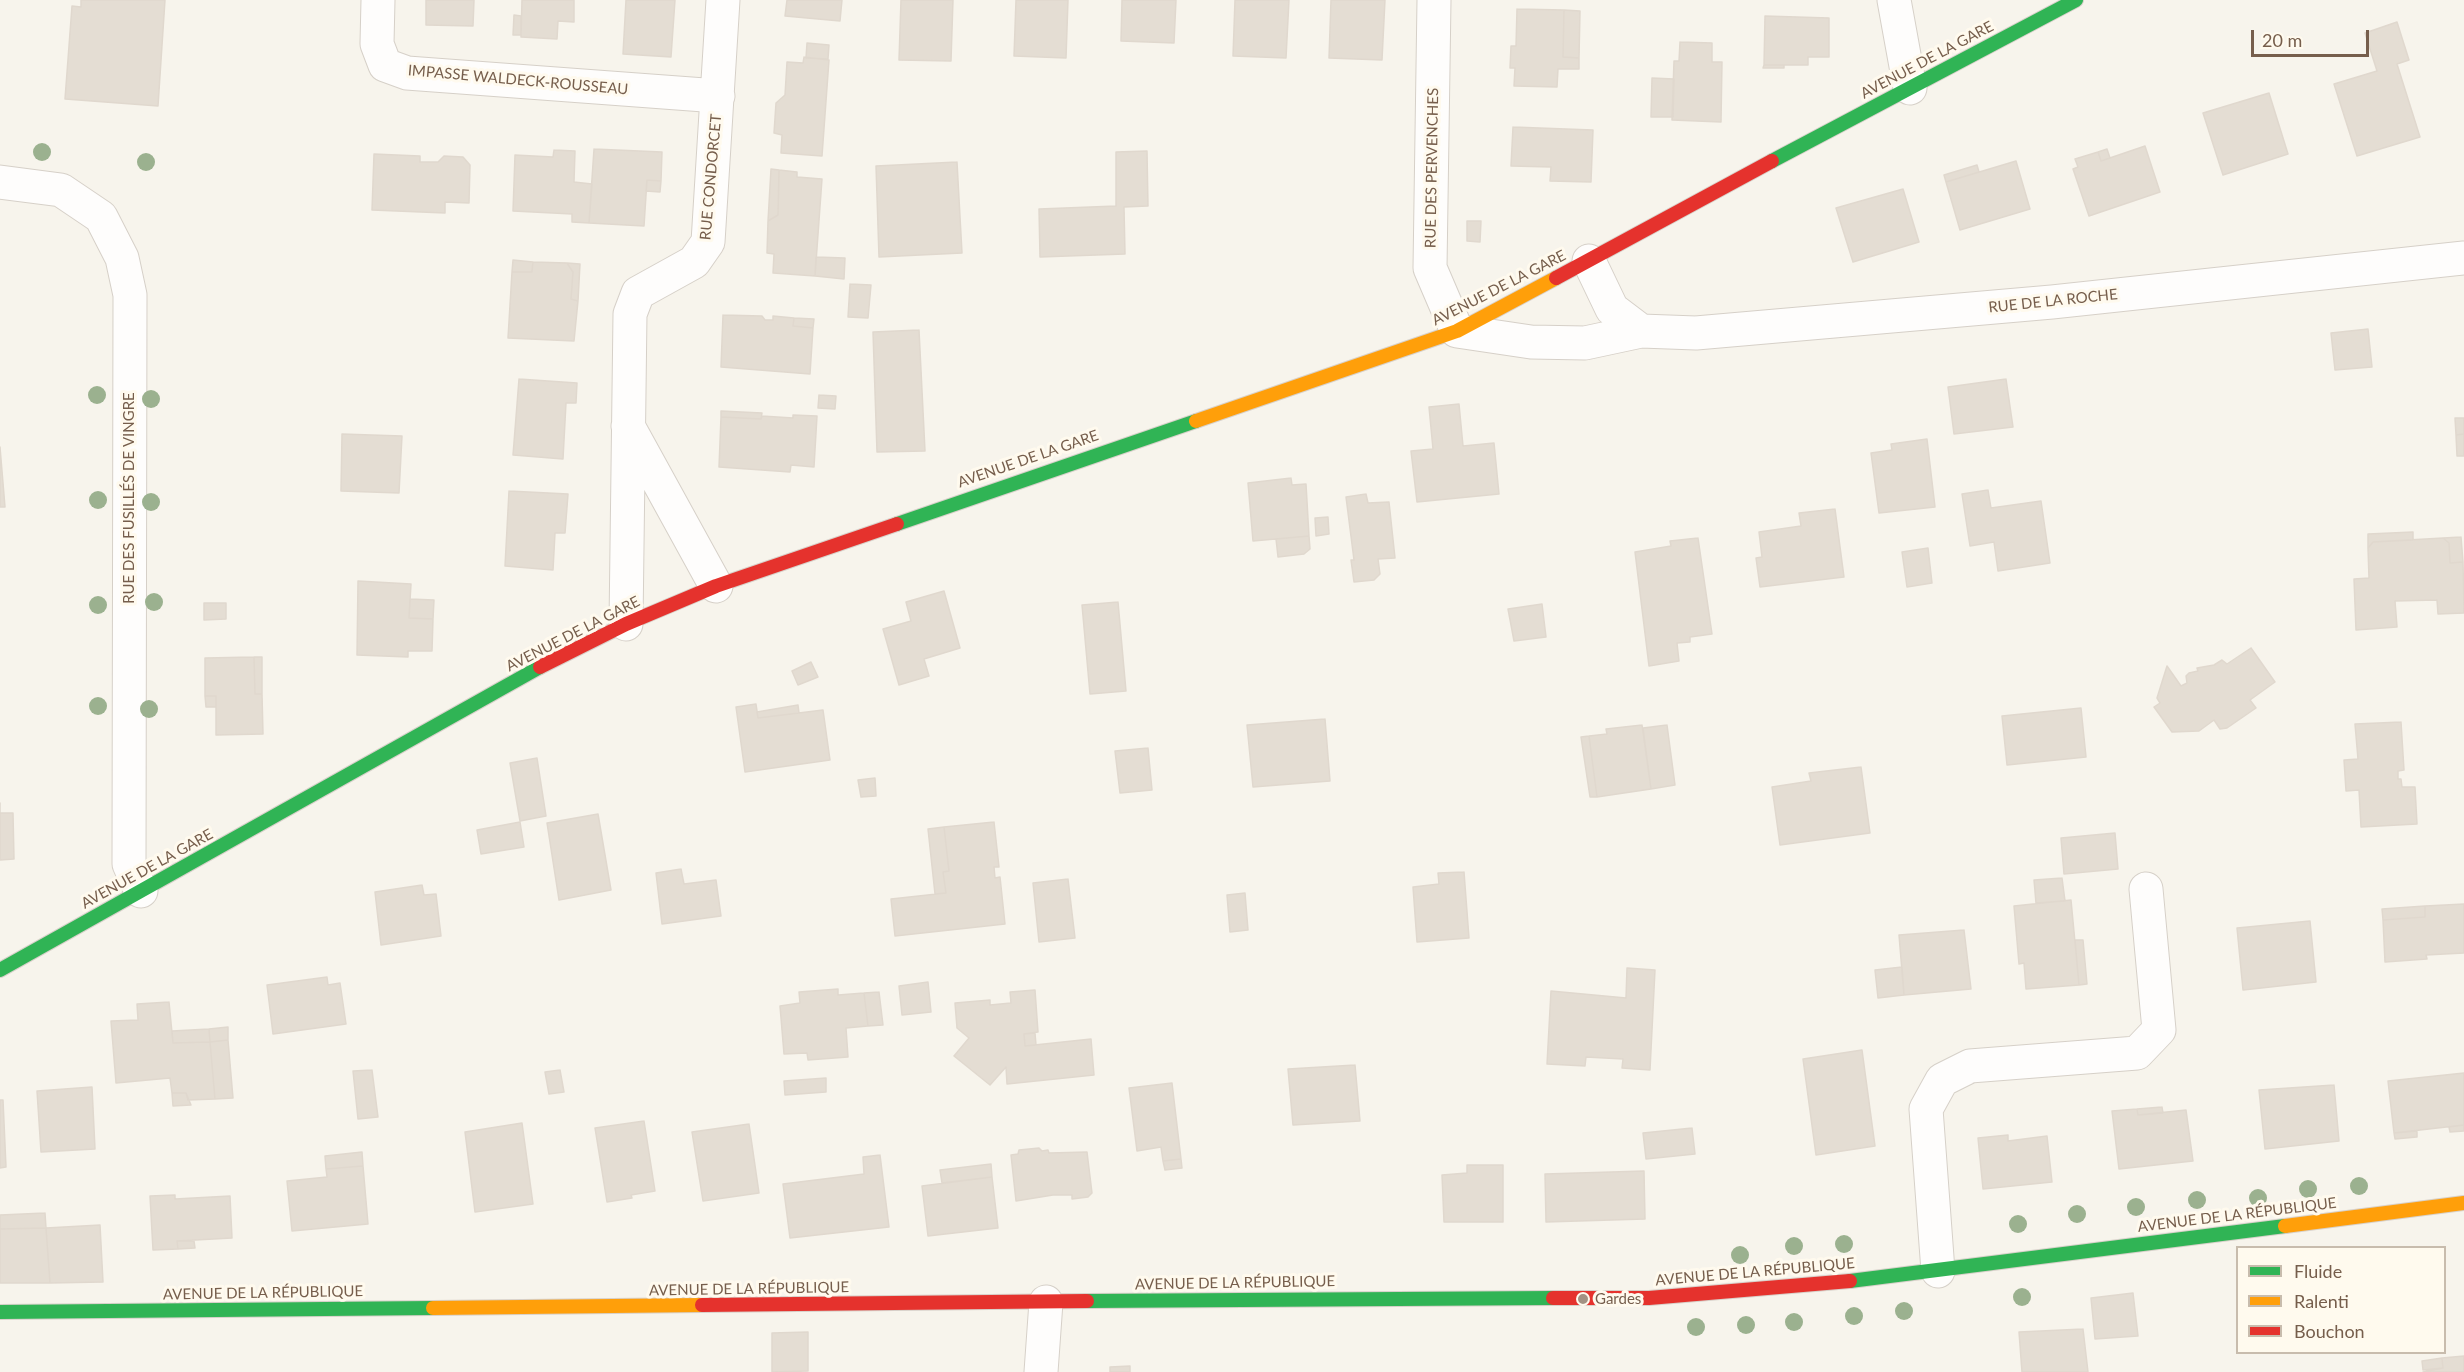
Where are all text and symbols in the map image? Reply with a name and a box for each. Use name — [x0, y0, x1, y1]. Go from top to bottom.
street label: AVENUE DE LA GARE — [1858, 17, 1996, 103]
scale bar — [2254, 18, 2372, 56]
text: 20 m — [2262, 29, 2302, 51]
street label: IMPASSE WALDECK-ROUSSEAU — [407, 61, 629, 99]
street label: RUE DES PERVENCHES — [1422, 88, 1442, 248]
street label: RUE CONDORCET — [697, 113, 725, 241]
street label: AVENUE DE LA GARE — [1429, 246, 1569, 330]
street label: RUE DE LA ROCHE — [1987, 285, 2119, 317]
street label: RUE DES FUSILLÉS DE VINGRE — [120, 392, 138, 604]
street label: AVENUE DE LA GARE — [955, 426, 1101, 492]
street label: AVENUE DE LA GARE — [503, 592, 643, 676]
street label: AVENUE DE LA GARE — [78, 825, 216, 913]
street label: AVENUE DE LA RÉPUBLIQUE — [2137, 1194, 2337, 1236]
legend — [2236, 1246, 2446, 1354]
street label: AVENUE DE LA RÉPUBLIQUE — [1655, 1254, 1855, 1290]
text: Fluide — [2294, 1260, 2342, 1282]
street label: AVENUE DE LA RÉPUBLIQUE — [1135, 1272, 1335, 1294]
street label: AVENUE DE LA RÉPUBLIQUE — [649, 1278, 849, 1300]
street label: AVENUE DE LA RÉPUBLIQUE — [163, 1282, 363, 1304]
place label: Gardes — [1595, 1290, 1641, 1308]
text: Ralenti — [2294, 1290, 2349, 1312]
marker: Gardes — [1576, 1292, 1590, 1306]
text: Bouchon — [2294, 1320, 2365, 1342]

